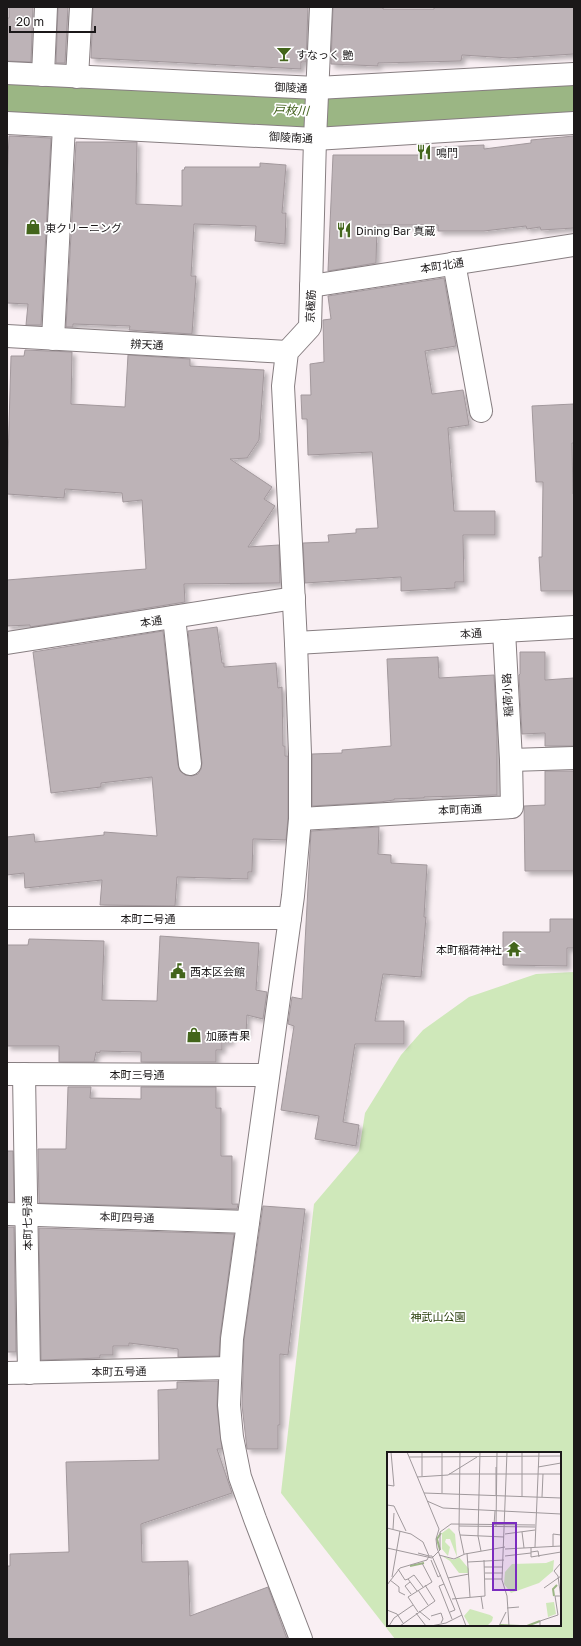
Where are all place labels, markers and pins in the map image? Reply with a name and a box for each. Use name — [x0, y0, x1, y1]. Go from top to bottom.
bar icon: すなっく 艶 — [275, 45, 293, 63]
place label: すなっく 艶 — [296, 48, 354, 61]
restaurant icon: 鳴門 — [415, 143, 433, 161]
place label: 鳴門 — [436, 146, 458, 159]
shop icon: 東クリーニング — [24, 218, 42, 236]
place label: 東クリーニング — [45, 221, 122, 234]
restaurant icon: Dining Bar 真蔵 — [335, 221, 353, 239]
place label: Dining Bar 真蔵 — [356, 224, 435, 237]
temple icon: 本町稲荷神社 — [505, 940, 523, 958]
place label: 本町稲荷神社 — [436, 943, 502, 956]
public building icon: 西本区会館 — [169, 962, 187, 980]
place label: 西本区会館 — [190, 965, 245, 978]
shop icon: 加藤青果 — [185, 1026, 203, 1044]
place label: 加藤青果 — [206, 1029, 250, 1042]

